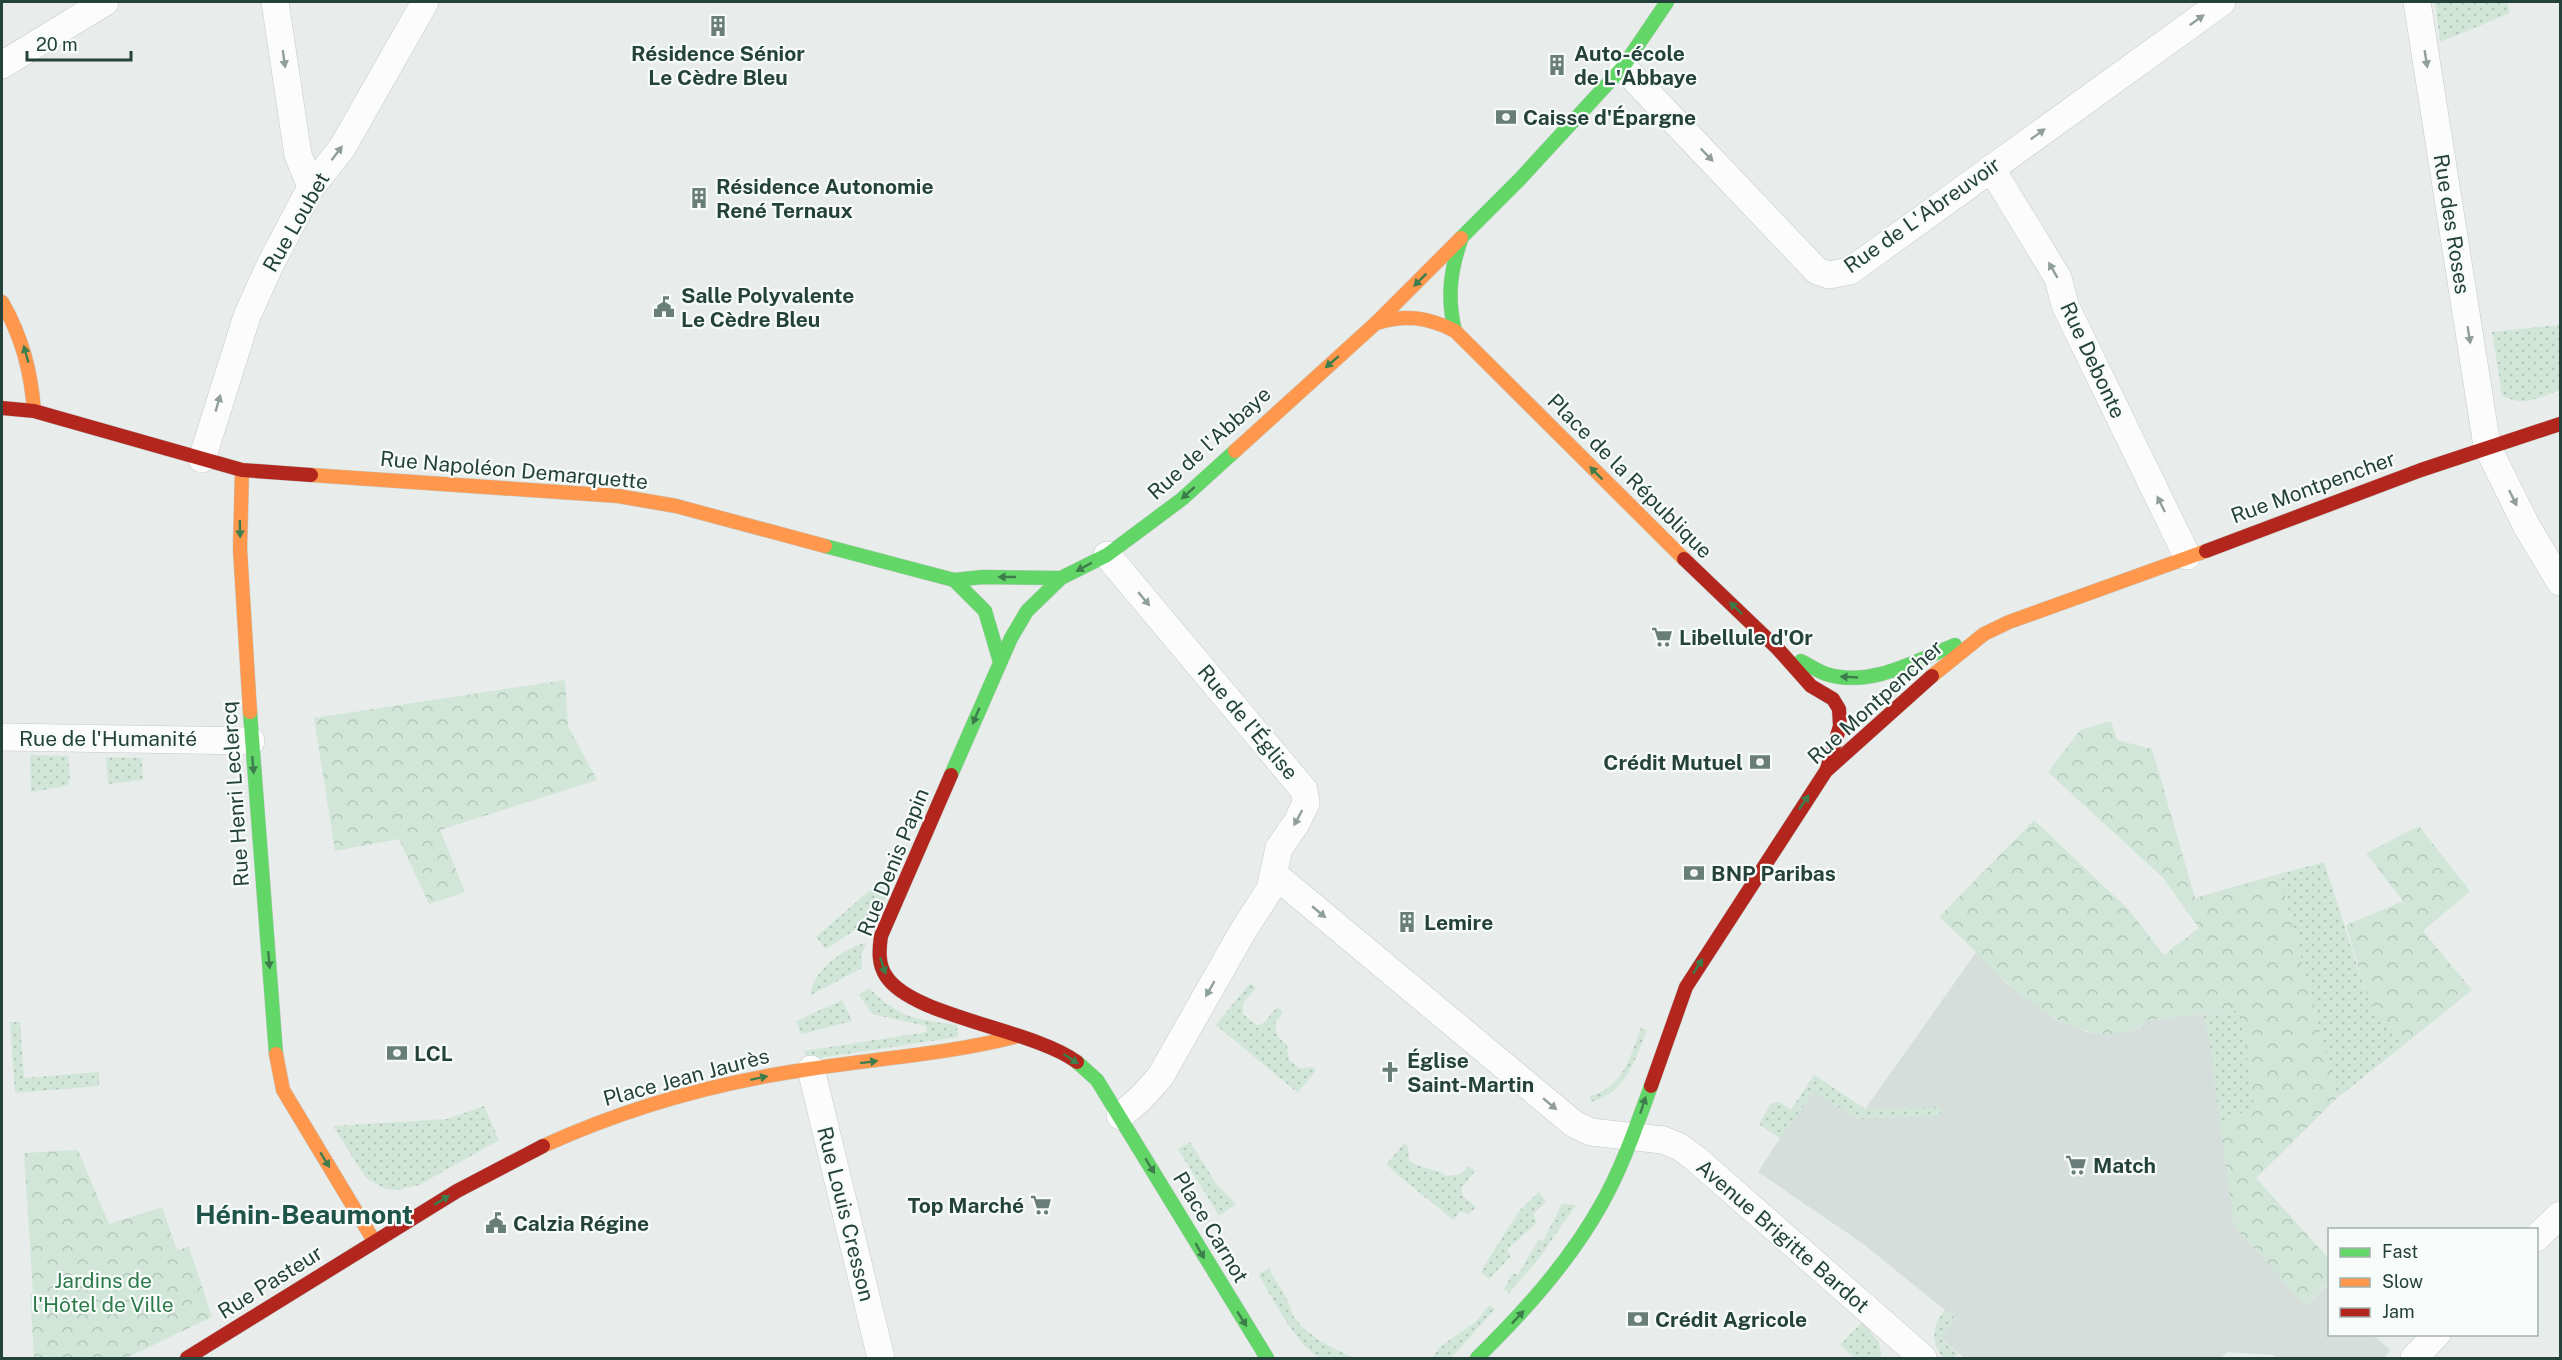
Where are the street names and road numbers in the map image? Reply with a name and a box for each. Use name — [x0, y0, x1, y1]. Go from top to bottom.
street label: Rue de L'Abreuvoir — [1839, 152, 2005, 278]
street label: Rue des Roses — [2429, 152, 2475, 296]
street label: Rue Loubet — [257, 168, 335, 276]
street label: Rue Debonte — [2055, 298, 2131, 422]
street label: Rue de l'Abbaye — [1142, 381, 1276, 505]
street label: Place de la République — [1542, 388, 1718, 564]
street label: Rue Napoléon Demarquette — [379, 446, 649, 494]
street label: Rue Montpencher — [2227, 446, 2399, 528]
street label: Rue Montpencher — [1802, 635, 1948, 769]
street label: Rue de l'Église — [1193, 659, 1303, 785]
street label: Rue Henri Leclercq — [216, 700, 254, 888]
street label: Rue de l'Humanité — [19, 726, 197, 751]
street label: Rue Denis Papin — [852, 784, 934, 940]
street label: Place Jean Jaurès — [600, 1043, 772, 1111]
street label: Rue Louis Cresson — [812, 1124, 880, 1304]
street label: Avenue Brigitte Bardot — [1692, 1154, 1874, 1318]
street label: Place Carnot — [1168, 1167, 1254, 1287]
street label: Rue Pasteur — [213, 1240, 327, 1324]

